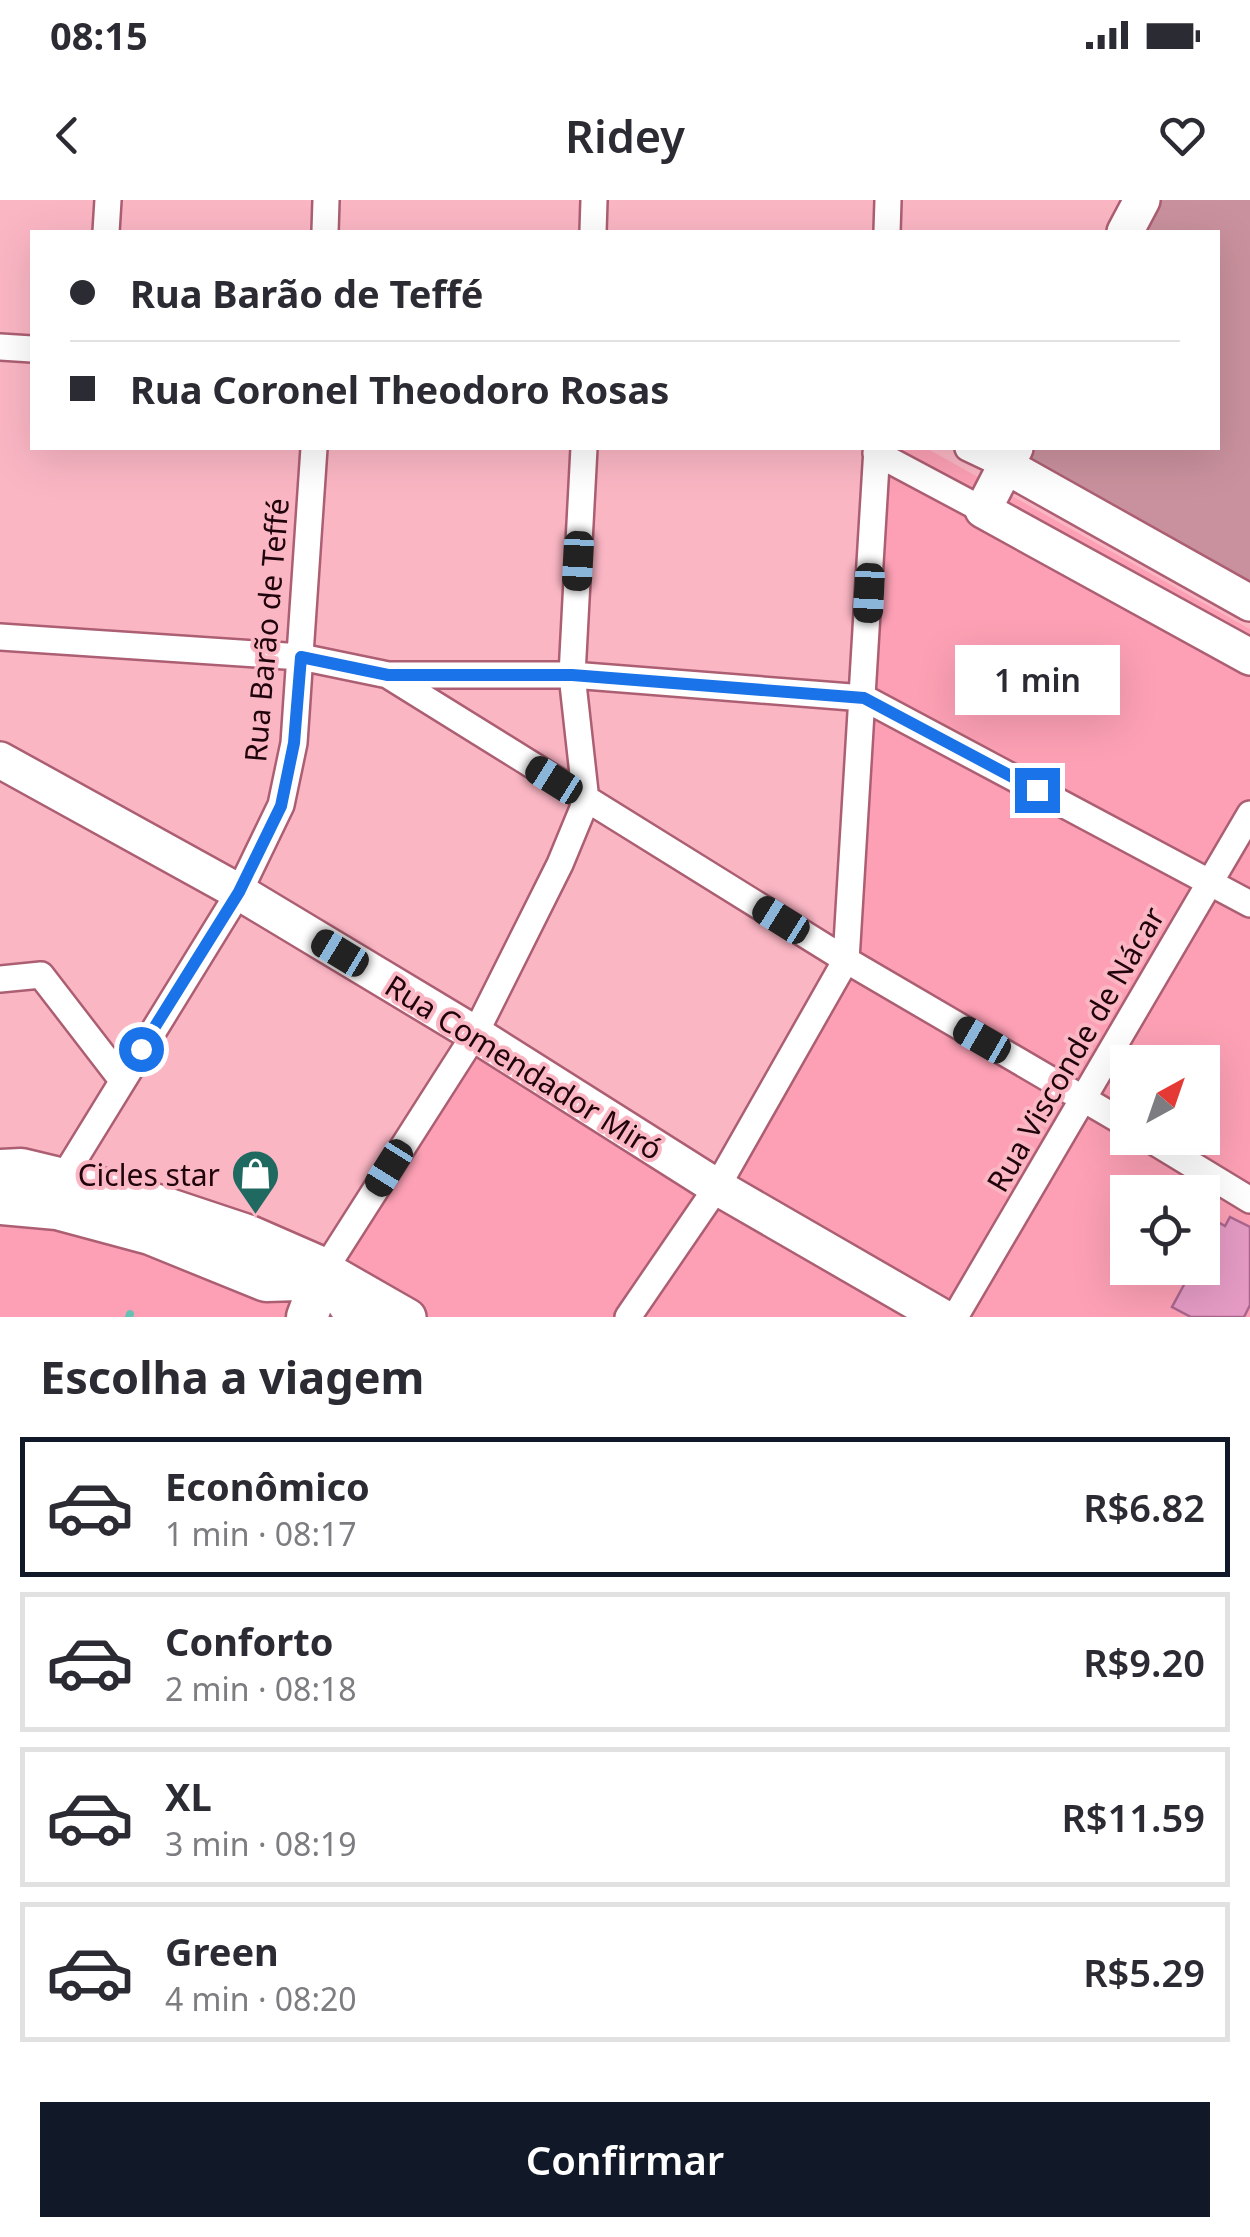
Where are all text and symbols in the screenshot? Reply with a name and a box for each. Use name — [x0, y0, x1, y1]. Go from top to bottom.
text: 08:15 — [50, 9, 148, 61]
text: Ridey — [565, 105, 685, 166]
icon: back — [40, 108, 95, 163]
icon: heart — [1155, 108, 1210, 163]
text: Rua Barão de Teffé — [130, 267, 483, 319]
text: Rua Coronel Theodoro Rosas — [130, 363, 669, 415]
street label: Rua Barão de Teffé — [234, 496, 298, 764]
car — [561, 530, 595, 592]
car — [852, 562, 886, 624]
callout: 1 min — [954, 645, 1120, 715]
text: 1 min — [994, 658, 1081, 701]
car — [521, 751, 587, 809]
route end — [1015, 768, 1060, 813]
car — [748, 891, 814, 949]
street label: Rua Visconde de Nácar — [977, 899, 1173, 1199]
car — [307, 925, 373, 981]
street label: Rua Comendador Miró — [378, 965, 670, 1169]
car — [949, 1012, 1015, 1068]
route start — [119, 1027, 164, 1072]
north arrow — [1110, 1045, 1220, 1155]
map controls — [1110, 1045, 1220, 1285]
car — [360, 1135, 418, 1201]
shop icon: Cicles star — [229, 1148, 281, 1216]
place label: Cicles star — [78, 1154, 220, 1195]
button: locate — [1110, 1175, 1220, 1285]
text: Escolha a viagem — [40, 1346, 424, 1407]
text: Econômico — [165, 1460, 370, 1512]
icon: car — [45, 1462, 135, 1552]
text: R$6.82 — [1083, 1481, 1205, 1533]
text: 1 min · 08:17 — [165, 1512, 357, 1555]
text: Conforto — [165, 1615, 334, 1667]
icon: car — [45, 1617, 135, 1707]
text: R$9.20 — [1083, 1636, 1205, 1688]
text: 2 min · 08:18 — [165, 1667, 357, 1710]
text: XL — [165, 1770, 212, 1822]
icon: car — [45, 1772, 135, 1862]
text: R$11.59 — [1061, 1791, 1205, 1843]
text: 3 min · 08:19 — [165, 1822, 357, 1865]
text: Green — [165, 1925, 279, 1977]
icon: car — [45, 1927, 135, 2017]
text: R$5.29 — [1083, 1946, 1205, 1998]
text: 4 min · 08:20 — [165, 1977, 357, 2020]
button: Confirmar — [40, 2102, 1210, 2217]

